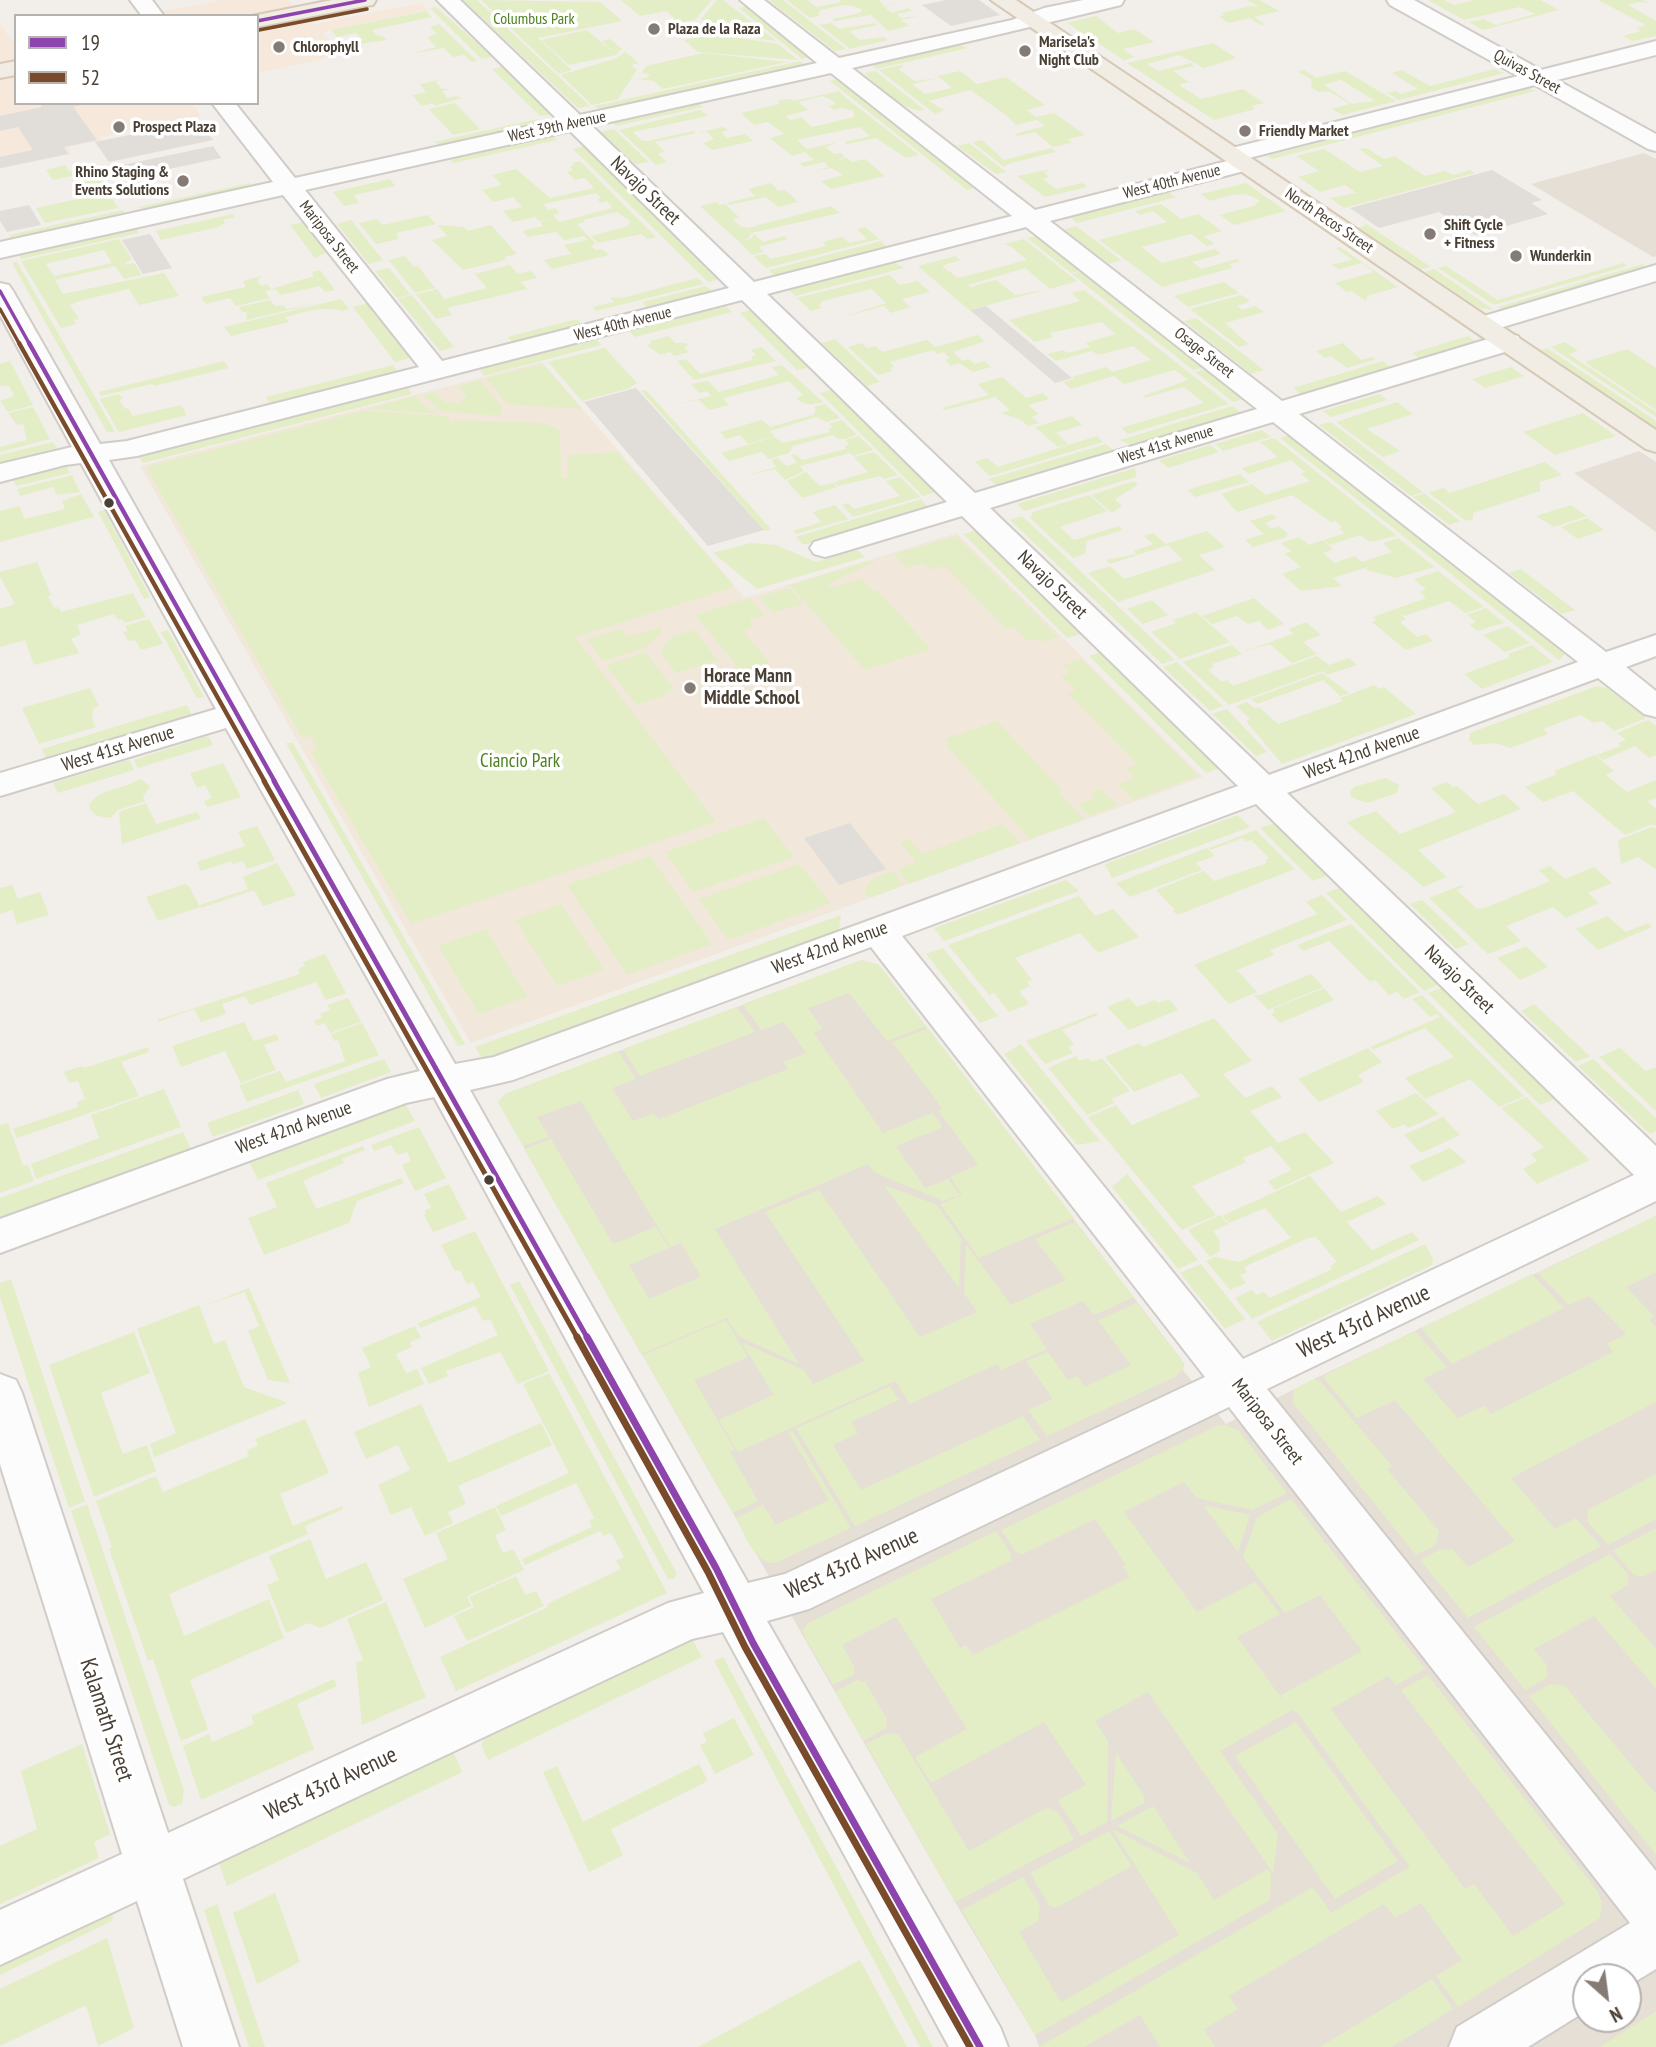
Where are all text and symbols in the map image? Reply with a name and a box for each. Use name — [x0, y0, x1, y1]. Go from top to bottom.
park label: Columbus Park — [493, 9, 575, 29]
legend — [14, 14, 259, 105]
place label: Plaza de la Raza — [668, 19, 760, 39]
marker: Plaza de la Raza — [646, 21, 662, 37]
text: 19 — [81, 29, 100, 56]
place label: Marisela's Night Club — [1039, 32, 1099, 70]
place label: Chlorophyll — [293, 37, 359, 57]
marker: Chlorophyll — [271, 39, 287, 55]
marker: Marisela's Night Club — [1017, 43, 1033, 59]
street label: Quivas Street — [1490, 46, 1564, 98]
text: 52 — [81, 64, 100, 91]
street label: West 39th Avenue — [506, 107, 608, 147]
place label: Prospect Plaza — [133, 117, 216, 137]
marker: Prospect Plaza — [111, 119, 127, 135]
place label: Friendly Market — [1259, 121, 1349, 141]
marker: Friendly Market — [1237, 123, 1253, 139]
street label: Navajo Street — [605, 152, 685, 230]
street label: West 40th Avenue — [1121, 161, 1223, 203]
place label: Rhino Staging & Events Solutions — [75, 162, 169, 200]
marker: Rhino Staging & Events Solutions — [175, 173, 191, 189]
street label: North Pecos Street — [1281, 184, 1377, 258]
street label: Mariposa Street — [295, 197, 363, 277]
place label: Shift Cycle + Fitness — [1444, 215, 1503, 253]
marker: Shift Cycle + Fitness — [1422, 226, 1438, 242]
place label: Wunderkin — [1530, 246, 1591, 266]
marker: Wunderkin — [1508, 248, 1524, 264]
street label: West 40th Avenue — [572, 303, 674, 345]
street label: Osage Street — [1170, 324, 1238, 382]
street label: West 41st Avenue — [1116, 421, 1216, 469]
unlabelled marker — [102, 496, 116, 510]
street label: Navajo Street — [1012, 546, 1092, 624]
place label: Horace Mann Middle School — [704, 666, 799, 710]
marker: Horace Mann Middle School — [682, 680, 698, 696]
street label: West 41st Avenue — [59, 721, 177, 777]
street label: West 42nd Avenue — [1301, 722, 1423, 784]
park label: Ciancio Park — [480, 751, 560, 773]
street label: West 42nd Avenue — [769, 917, 891, 979]
street label: Navajo Street — [1419, 941, 1499, 1019]
street label: West 42nd Avenue — [233, 1097, 355, 1159]
unlabelled marker — [482, 1173, 496, 1187]
street label: West 43rd Avenue — [1293, 1279, 1435, 1365]
street label: Mariposa Street — [1226, 1374, 1308, 1470]
street label: West 43rd Avenue — [781, 1522, 923, 1606]
street label: Kalamath Street — [73, 1655, 139, 1785]
street label: West 43rd Avenue — [260, 1741, 402, 1827]
north arrow — [1572, 1963, 1642, 2033]
text: N — [1606, 2002, 1626, 2028]

